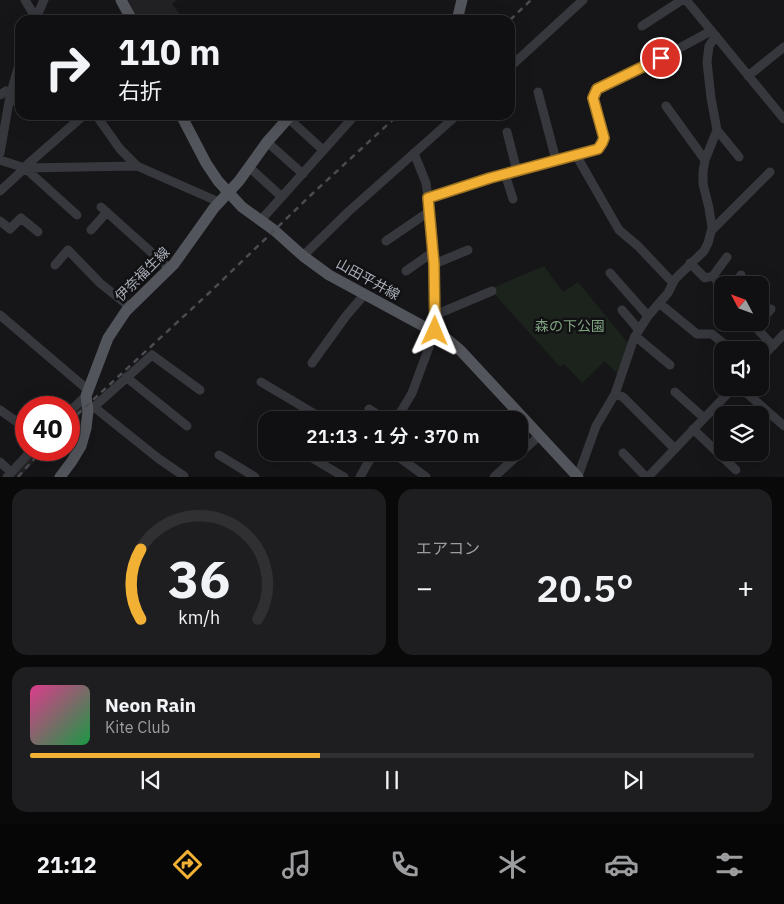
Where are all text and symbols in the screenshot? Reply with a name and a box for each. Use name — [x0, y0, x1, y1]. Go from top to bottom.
text: 110 m — [118, 29, 221, 75]
icon: right — [35, 35, 100, 100]
pin — [640, 37, 682, 79]
icon: arrive — [647, 44, 675, 72]
text: 右折 — [118, 76, 162, 105]
street label: 伊奈福生線 — [111, 243, 173, 305]
street label: 山田平井線 — [333, 254, 403, 304]
north arrow — [714, 276, 769, 331]
map controls — [714, 276, 769, 461]
position arrow — [408, 304, 460, 356]
park label: 森の下公園 — [535, 317, 605, 335]
button: sound — [714, 341, 769, 396]
speed limit sign: 40 — [15, 396, 80, 461]
button: layers — [714, 406, 769, 461]
text: 21:13 · 1 分 · 370 m — [306, 424, 480, 448]
text: エアコン — [416, 538, 480, 558]
text: 36 — [168, 545, 230, 612]
text: 20.5° — [536, 563, 634, 612]
text: − — [416, 569, 433, 606]
text: + — [737, 569, 754, 606]
text: km/h — [178, 606, 220, 629]
text: Neon Rain — [105, 693, 196, 717]
text: Kite Club — [105, 717, 170, 737]
icon: previous — [137, 766, 165, 794]
icon: pause — [378, 766, 406, 794]
icon: next — [619, 766, 647, 794]
icon: directions — [170, 847, 205, 882]
icon: music — [279, 847, 314, 882]
icon: phone — [387, 847, 422, 882]
icon: climate — [495, 847, 530, 882]
icon: car — [604, 847, 639, 882]
icon: filters — [712, 847, 747, 882]
text: 21:12 — [37, 850, 97, 879]

